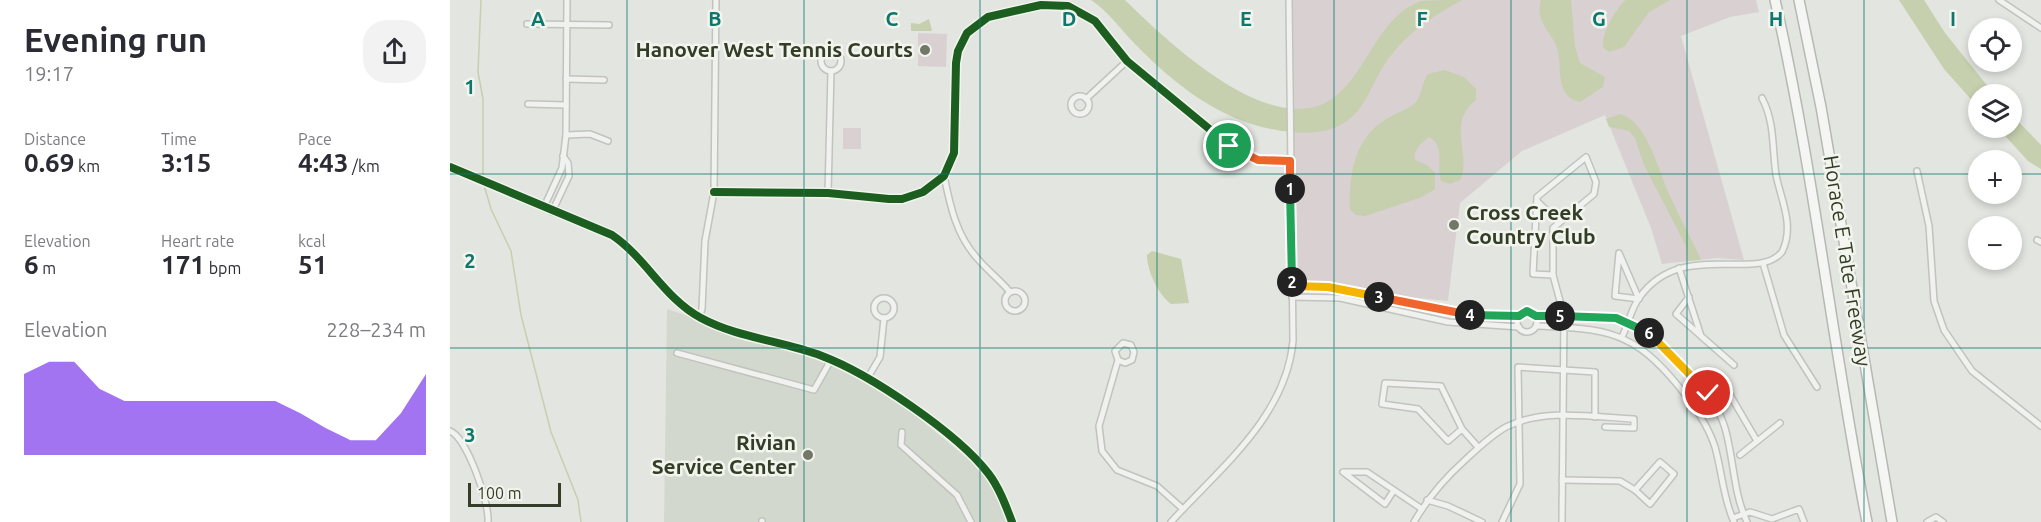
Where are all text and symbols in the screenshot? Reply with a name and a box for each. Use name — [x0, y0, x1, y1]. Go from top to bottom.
text: A — [531, 7, 545, 30]
text: B — [708, 7, 722, 30]
text: C — [886, 7, 899, 30]
text: D — [1062, 7, 1076, 30]
text: E — [1240, 7, 1252, 30]
text: F — [1416, 7, 1428, 30]
text: G — [1592, 7, 1606, 30]
text: H — [1769, 7, 1783, 30]
text: I — [1950, 7, 1956, 30]
map controls — [1968, 18, 2022, 270]
button: locate — [1968, 18, 2022, 72]
button: share — [363, 20, 426, 83]
text: Evening run — [24, 21, 207, 58]
place label: Hanover West Tennis Courts — [635, 37, 913, 61]
marker: Hanover West Tennis Courts — [918, 43, 932, 57]
text: 19:17 — [24, 62, 74, 85]
text: 1 — [464, 75, 476, 98]
button: layers — [1968, 84, 2022, 138]
pin — [1203, 120, 1254, 171]
icon: arrive — [1212, 129, 1245, 162]
text: Distance — [24, 130, 86, 148]
text: Time — [161, 130, 197, 148]
text: Pace — [298, 130, 332, 148]
text: 0.69 — [24, 148, 74, 177]
text: 3:15 — [161, 148, 211, 177]
text: 4:43 — [298, 148, 348, 177]
button: + — [1968, 150, 2022, 204]
street label: Horace E Tate Freeway — [1819, 153, 1877, 368]
text: km — [74, 157, 100, 175]
text: /km — [348, 157, 380, 175]
pin: 1 — [1275, 174, 1305, 204]
text: 1 — [1285, 180, 1295, 198]
place label: Cross Creek Country Club — [1466, 200, 1596, 248]
button: − — [1968, 216, 2022, 270]
marker: Cross Creek Country Club — [1447, 218, 1461, 232]
text: Elevation — [24, 232, 91, 250]
text: Heart rate — [161, 232, 235, 250]
text: kcal — [298, 232, 326, 250]
text: 2 — [464, 249, 476, 272]
text: 6 — [24, 250, 39, 279]
text: 171 — [161, 250, 205, 279]
text: 51 — [298, 250, 327, 279]
text: m — [39, 259, 56, 277]
text: bpm — [205, 259, 241, 277]
pin: 2 — [1277, 267, 1307, 297]
text: 2 — [1287, 273, 1297, 291]
pin: 3 — [1364, 282, 1394, 312]
text: 3 — [1374, 288, 1384, 306]
pin: 4 — [1455, 300, 1485, 330]
pin: 5 — [1545, 301, 1575, 331]
text: 4 — [1465, 306, 1475, 324]
text: 5 — [1555, 307, 1565, 325]
text: Elevation — [24, 318, 107, 341]
text: 228–234 m — [327, 318, 426, 341]
pin: 6 — [1634, 318, 1664, 348]
text: 6 — [1644, 324, 1654, 342]
pin — [1682, 367, 1733, 418]
icon: check — [1691, 376, 1724, 409]
text: 3 — [464, 423, 476, 446]
place label: Rivian Service Center — [652, 430, 796, 478]
marker: Rivian Service Center — [801, 448, 815, 462]
scale bar — [468, 480, 561, 508]
text: 100 m — [477, 484, 522, 502]

